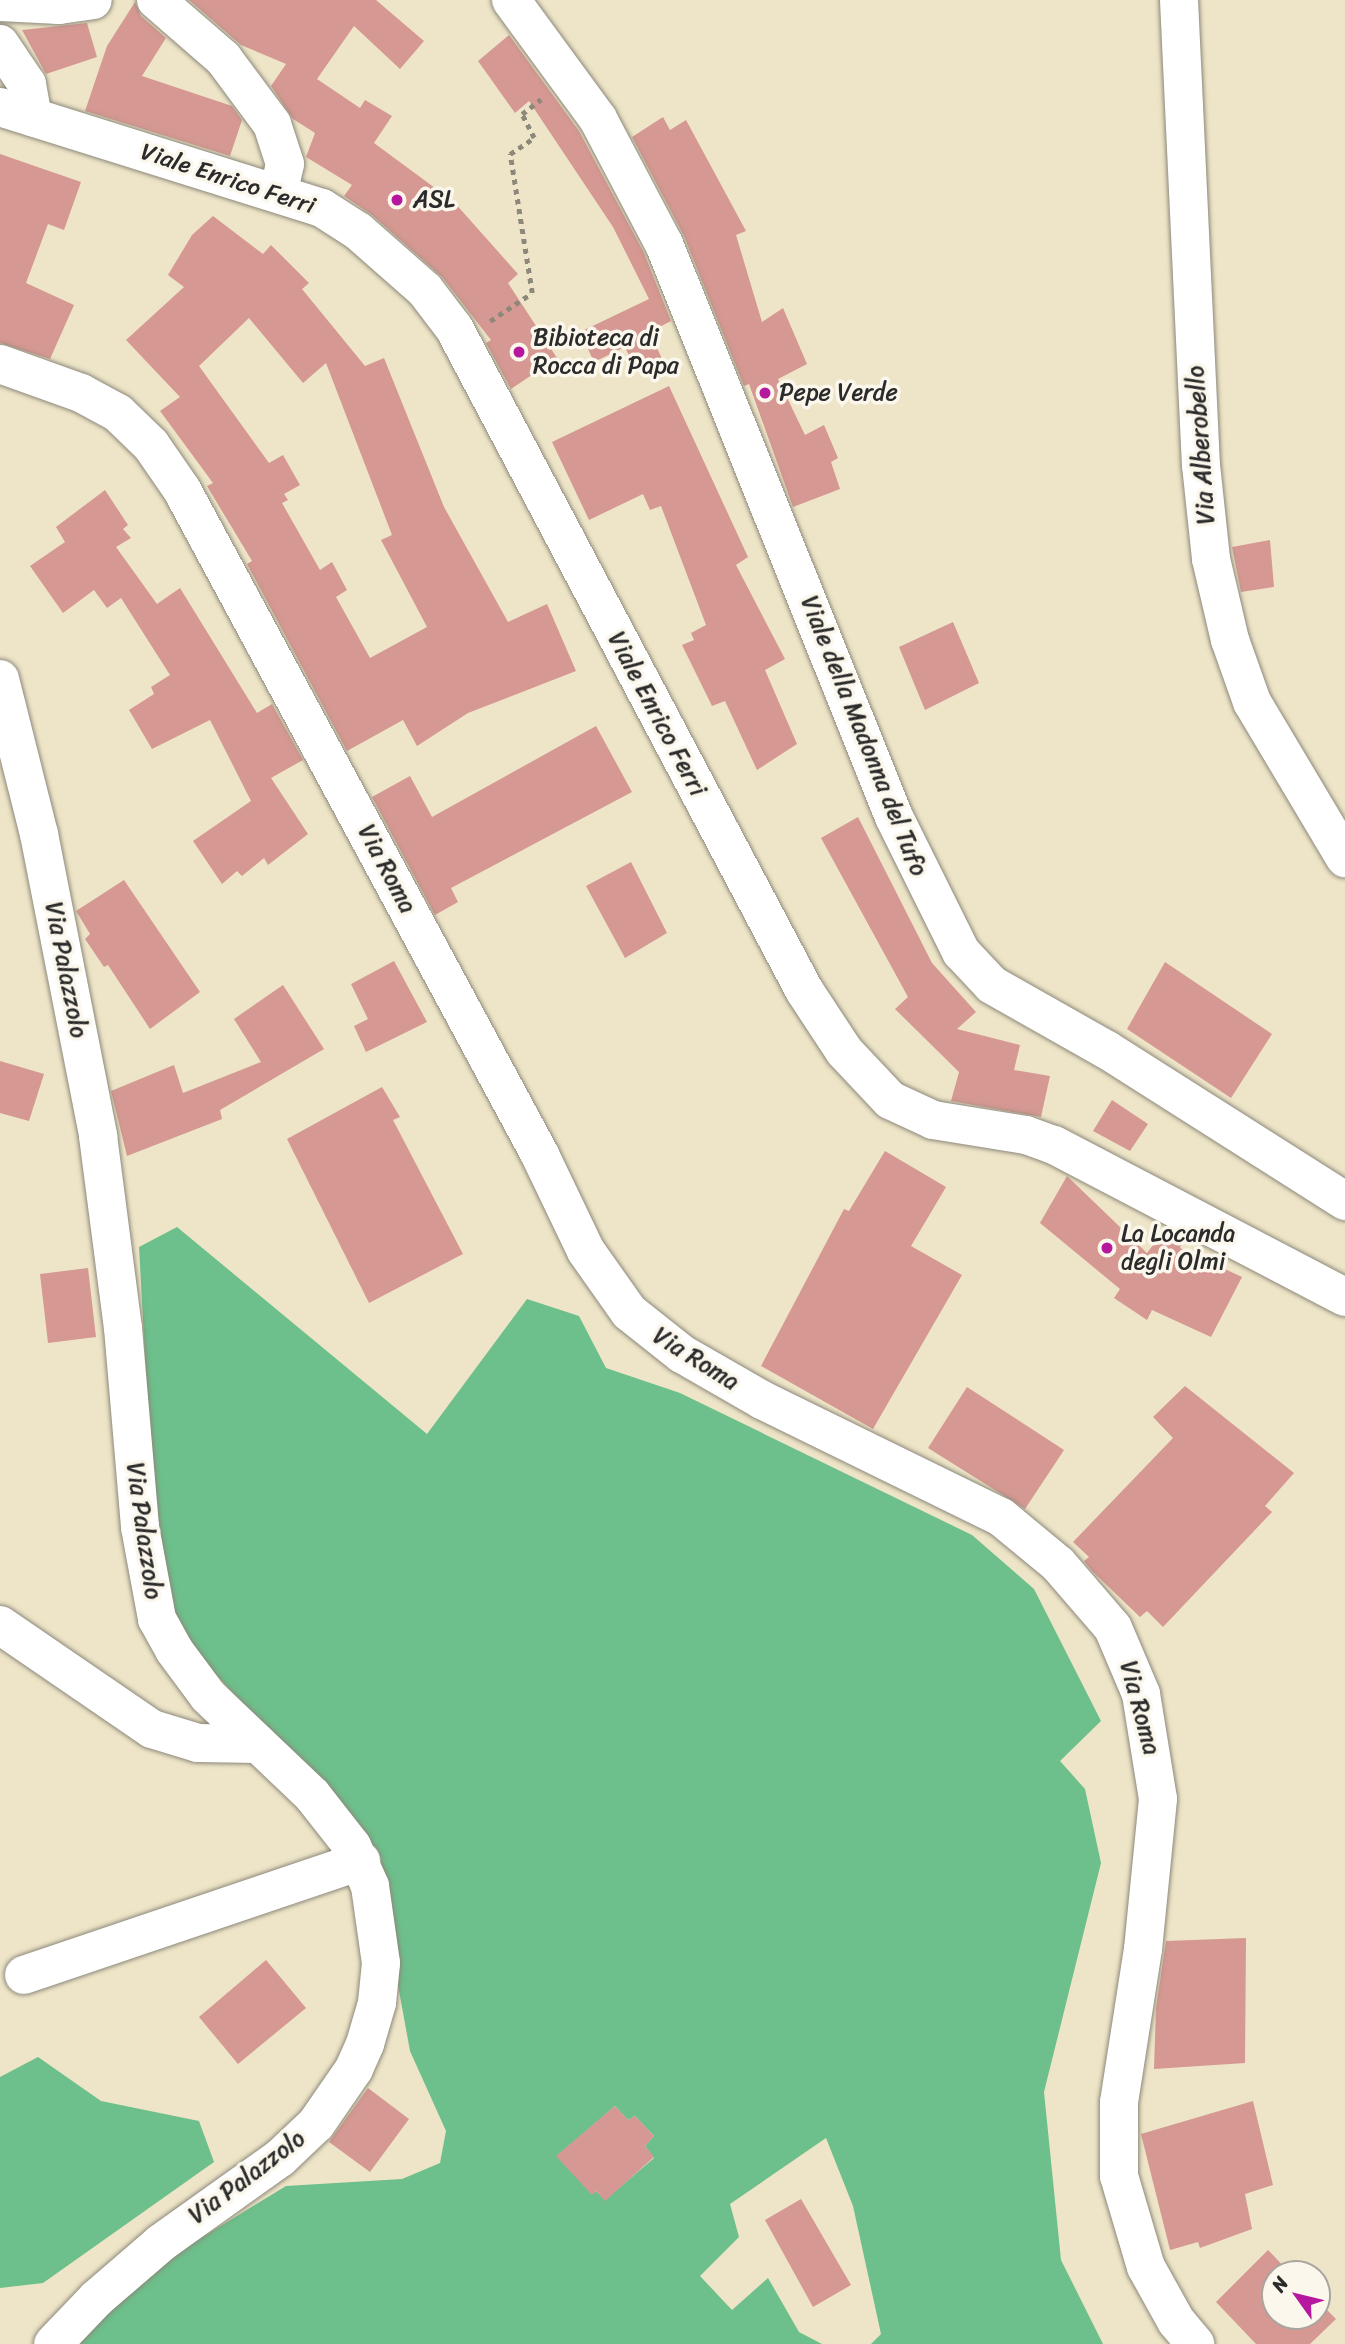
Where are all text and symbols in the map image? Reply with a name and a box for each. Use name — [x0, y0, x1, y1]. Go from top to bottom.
street label: Viale Enrico Ferri — [137, 137, 319, 221]
place label: ASL — [413, 186, 455, 214]
marker: ASL — [387, 190, 407, 210]
place label: Bibioteca di Rocca di Papa — [533, 324, 679, 380]
marker: Bibioteca di Rocca di Papa — [511, 344, 527, 360]
street label: Via Alberobello — [1181, 364, 1221, 526]
place label: Pepe Verde — [779, 379, 897, 407]
marker: Pepe Verde — [757, 385, 773, 401]
street label: Viale della Madonna del Tufo — [794, 591, 934, 881]
street label: Viale Enrico Ferri — [601, 627, 713, 801]
street label: Via Roma — [352, 820, 422, 918]
street label: Via Palazzolo — [39, 899, 93, 1041]
place label: La Locanda degli Olmi — [1121, 1220, 1235, 1276]
marker: La Locanda degli Olmi — [1099, 1240, 1115, 1256]
street label: Via Roma — [647, 1321, 745, 1397]
street label: Via Palazzolo — [120, 1460, 168, 1602]
street label: Via Roma — [1114, 1658, 1166, 1758]
street label: Via Palazzolo — [183, 2124, 311, 2230]
north arrow — [1261, 2260, 1331, 2330]
text: N — [1262, 2269, 1297, 2299]

